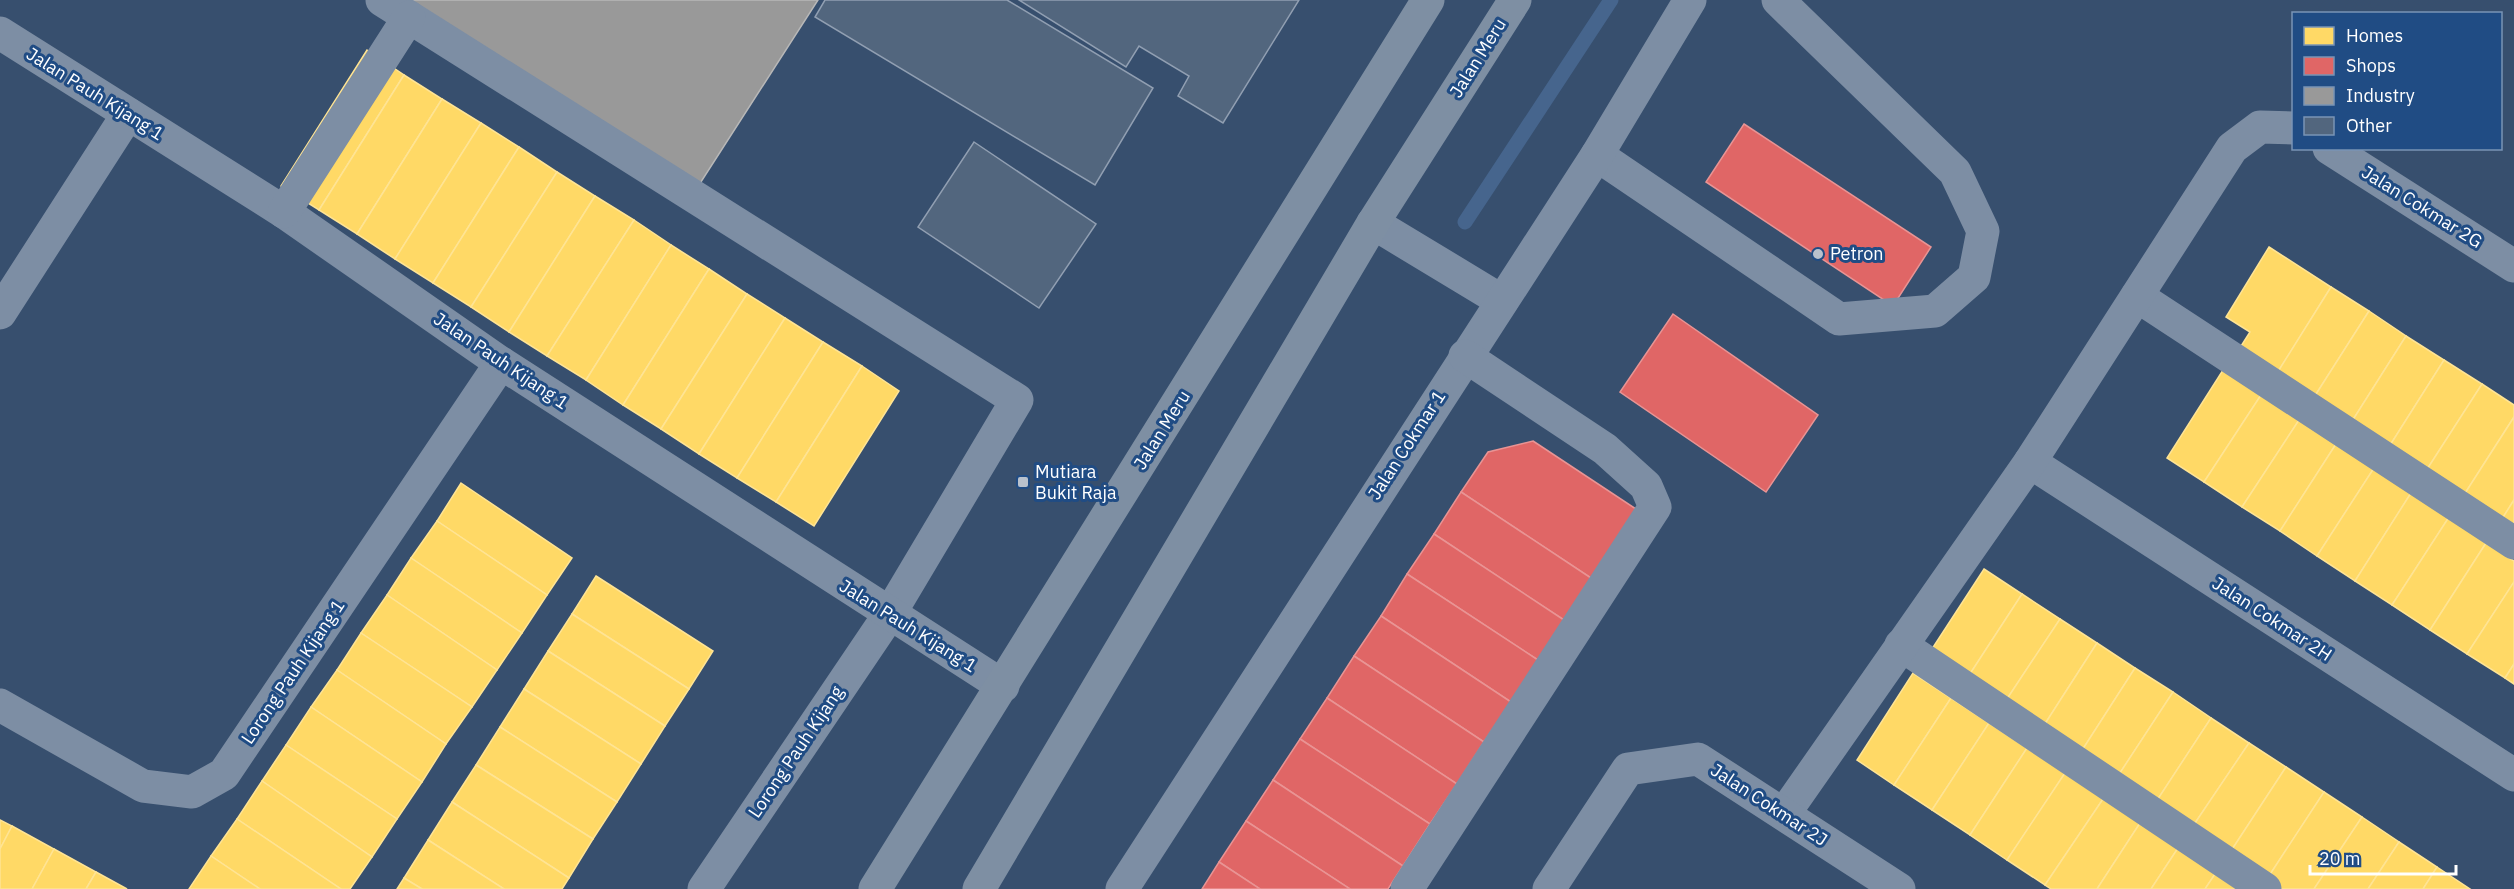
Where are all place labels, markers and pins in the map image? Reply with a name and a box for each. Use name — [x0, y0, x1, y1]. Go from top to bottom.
place label: Petron — [1830, 242, 1884, 265]
marker: Petron — [1811, 247, 1825, 261]
place label: Mutiara Bukit Raja — [1035, 460, 1117, 504]
marker: Mutiara Bukit Raja — [1016, 475, 1030, 489]

